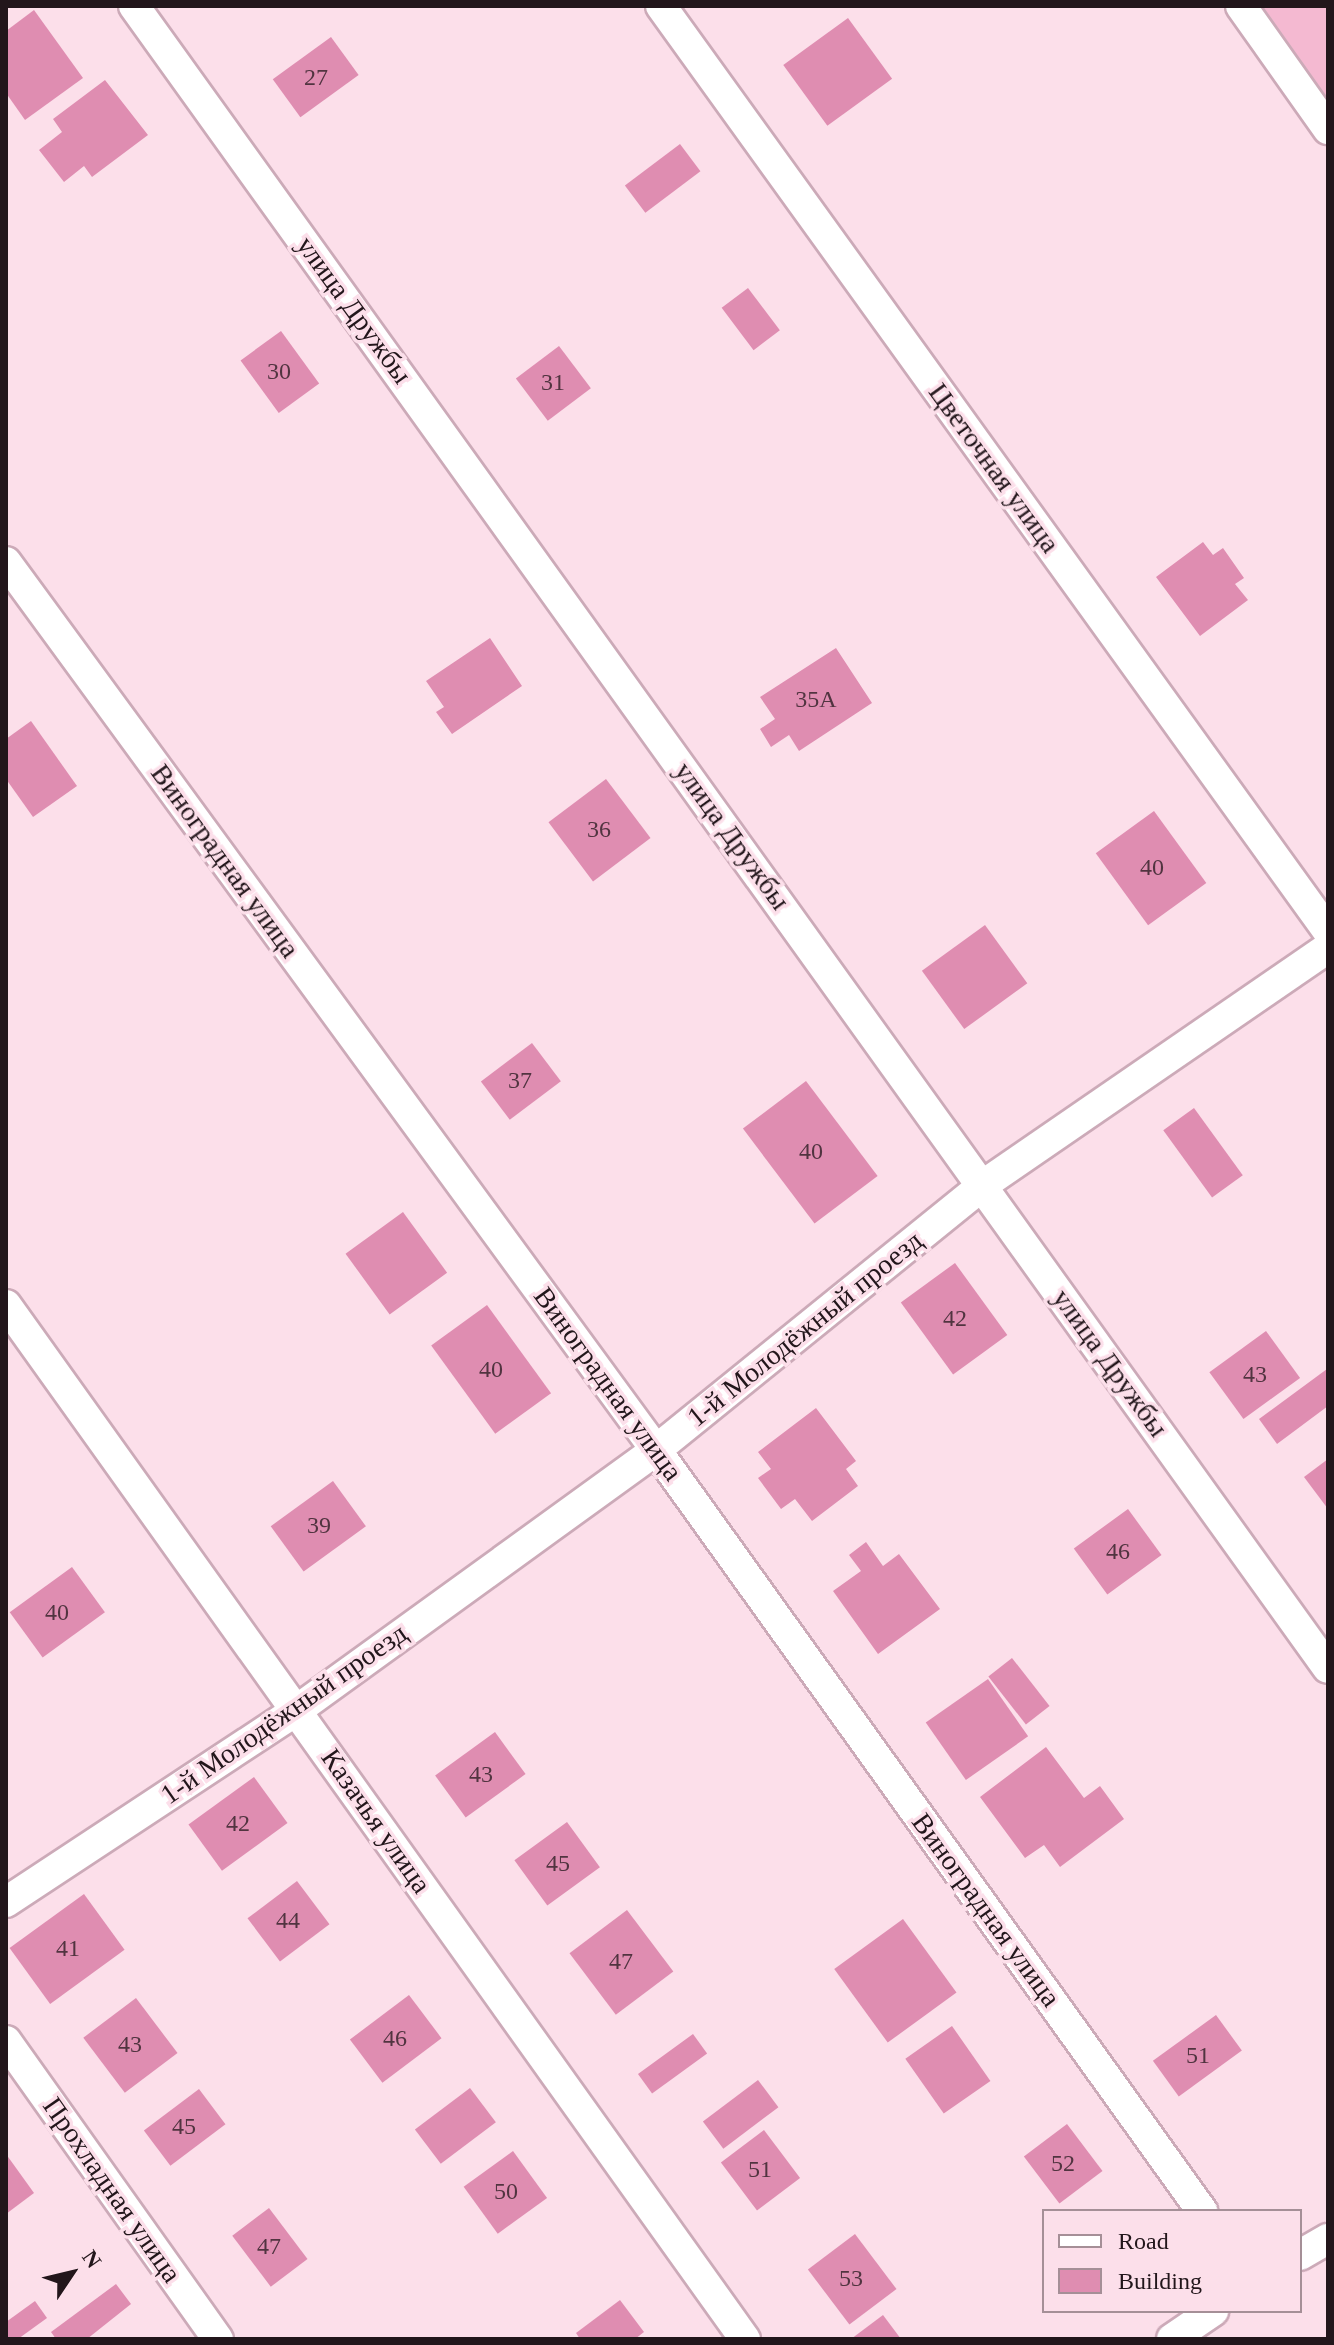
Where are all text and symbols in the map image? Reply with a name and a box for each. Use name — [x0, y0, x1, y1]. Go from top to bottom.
house number: 27 — [304, 64, 328, 92]
street label: улица Дружбы — [289, 230, 419, 390]
house number: 30 — [267, 358, 291, 386]
house number: 31 — [541, 369, 565, 397]
street label: Цветочная улица — [921, 377, 1067, 559]
house number: 35А — [795, 686, 837, 714]
street label: улица Дружбы — [667, 756, 797, 916]
street label: Виноградная улица — [143, 758, 307, 964]
house number: 36 — [587, 816, 611, 844]
house number: 40 — [1140, 854, 1164, 882]
house number: 37 — [508, 1067, 532, 1095]
house number: 40 — [799, 1138, 823, 1166]
street label: 1-й Молодёжный проезд — [681, 1224, 929, 1434]
street label: Виноградная улица — [526, 1281, 690, 1487]
street label: улица Дружбы — [1045, 1283, 1175, 1443]
house number: 42 — [943, 1305, 967, 1333]
house number: 40 — [479, 1356, 503, 1384]
house number: 43 — [1243, 1361, 1267, 1389]
house number: 39 — [307, 1512, 331, 1540]
house number: 46 — [1106, 1538, 1130, 1566]
house number: 40 — [45, 1599, 69, 1627]
street label: 1-й Молодёжный проезд — [154, 1616, 414, 1812]
street label: Казачья улица — [314, 1742, 438, 1900]
house number: 43 — [469, 1761, 493, 1789]
street label: Виноградная улица — [904, 1807, 1068, 2013]
house number: 42 — [226, 1810, 250, 1838]
house number: 45 — [546, 1850, 570, 1878]
house number: 44 — [276, 1907, 300, 1935]
house number: 41 — [56, 1935, 80, 1963]
house number: 47 — [609, 1948, 633, 1976]
house number: 46 — [383, 2025, 407, 2053]
house number: 43 — [118, 2031, 142, 2059]
house number: 51 — [1186, 2042, 1210, 2070]
street label: Прохладная улица — [36, 2091, 188, 2289]
house number: 45 — [172, 2113, 196, 2141]
house number: 52 — [1051, 2150, 1075, 2178]
house number: 51 — [748, 2156, 772, 2184]
house number: 50 — [494, 2178, 518, 2206]
legend — [1042, 2209, 1302, 2313]
text: Road — [1118, 2228, 1169, 2254]
north arrow — [32, 2233, 112, 2313]
house number: 47 — [257, 2233, 281, 2261]
text: N — [77, 2245, 107, 2273]
house number: 53 — [839, 2265, 863, 2293]
text: Building — [1118, 2268, 1202, 2294]

